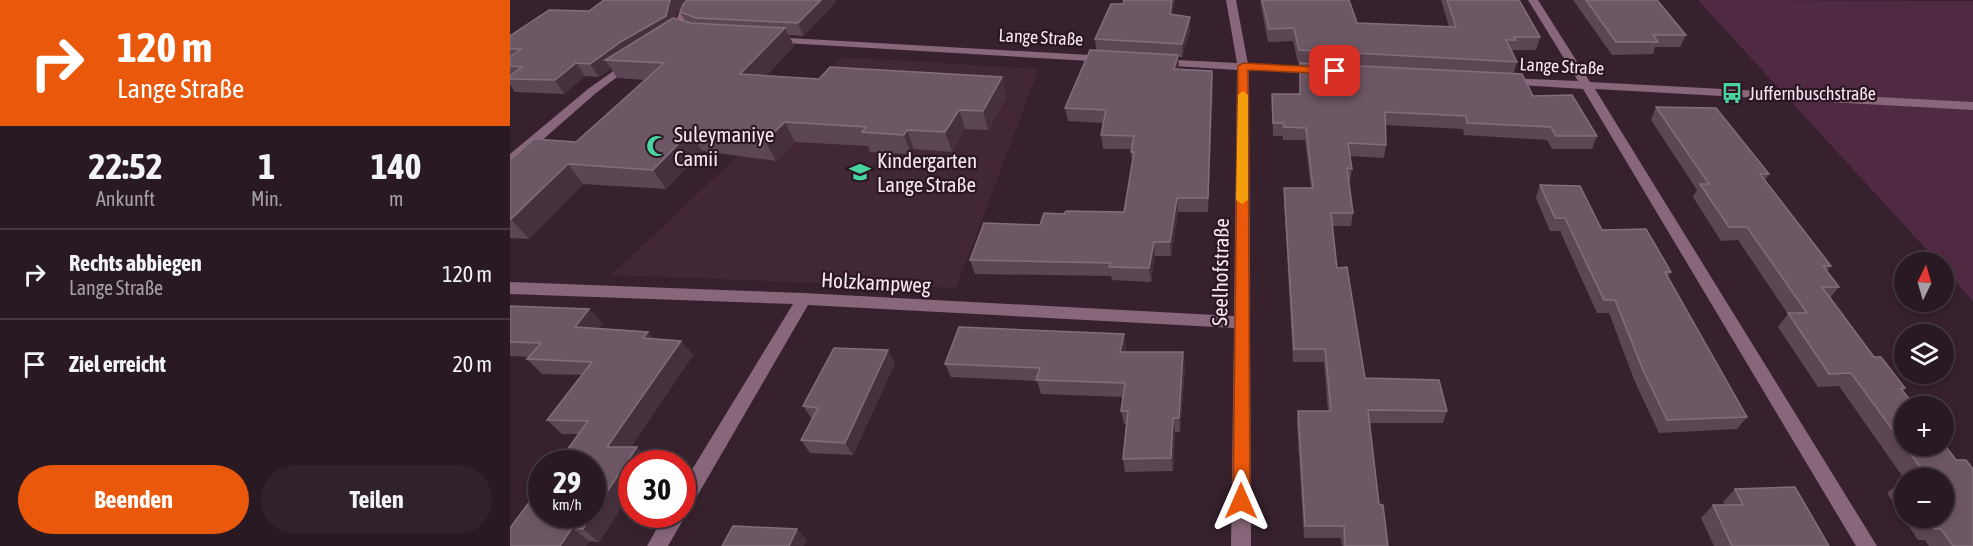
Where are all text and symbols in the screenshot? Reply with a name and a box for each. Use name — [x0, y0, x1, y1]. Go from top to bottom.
text: 120 m — [117, 23, 212, 71]
icon: right — [18, 24, 96, 102]
street label: Lange Straße — [998, 24, 1084, 50]
pin — [1309, 45, 1360, 96]
street label: Lange Straße — [1519, 53, 1605, 79]
icon: arrive — [1318, 54, 1351, 87]
text: Lange Straße — [117, 73, 244, 104]
bus stop icon: Juffernbuschstraße — [1720, 81, 1744, 105]
place label: Juffernbuschstraße — [1749, 83, 1876, 104]
place label: Suleymaniye Camii — [674, 122, 774, 170]
mosque icon: Suleymaniye Camii — [645, 134, 669, 158]
text: 22:52 — [88, 145, 163, 187]
text: 1 — [258, 145, 275, 187]
text: 140 — [371, 145, 422, 187]
place label: Kindergarten Lange Straße — [877, 148, 977, 196]
school or university icon: Kindergarten Lange Straße — [848, 160, 872, 184]
text: Ankunft — [96, 187, 155, 210]
text: Min. — [251, 187, 282, 210]
text: m — [389, 187, 403, 210]
street label: Seelhofstraße — [1207, 218, 1233, 326]
text: Rechts abbiegen — [69, 250, 202, 276]
north arrow — [1894, 252, 1954, 312]
map controls — [1894, 252, 1954, 528]
icon: right — [18, 258, 51, 291]
text: 120 m — [442, 261, 492, 287]
street label: Holzkampweg — [820, 267, 932, 297]
text: Lange Straße — [69, 276, 163, 299]
button: layers — [1894, 324, 1954, 384]
icon: arrive — [18, 348, 51, 381]
text: Ziel erreicht — [69, 351, 166, 377]
text: 20 m — [452, 351, 492, 377]
button: + — [1894, 396, 1954, 456]
speed limit sign: 30 — [618, 450, 696, 528]
button: Beenden — [18, 465, 249, 534]
button: Teilen — [261, 465, 492, 534]
text: 29 — [553, 465, 581, 499]
button: − — [1894, 468, 1954, 528]
position arrow — [1209, 469, 1273, 533]
text: km/h — [552, 496, 582, 513]

